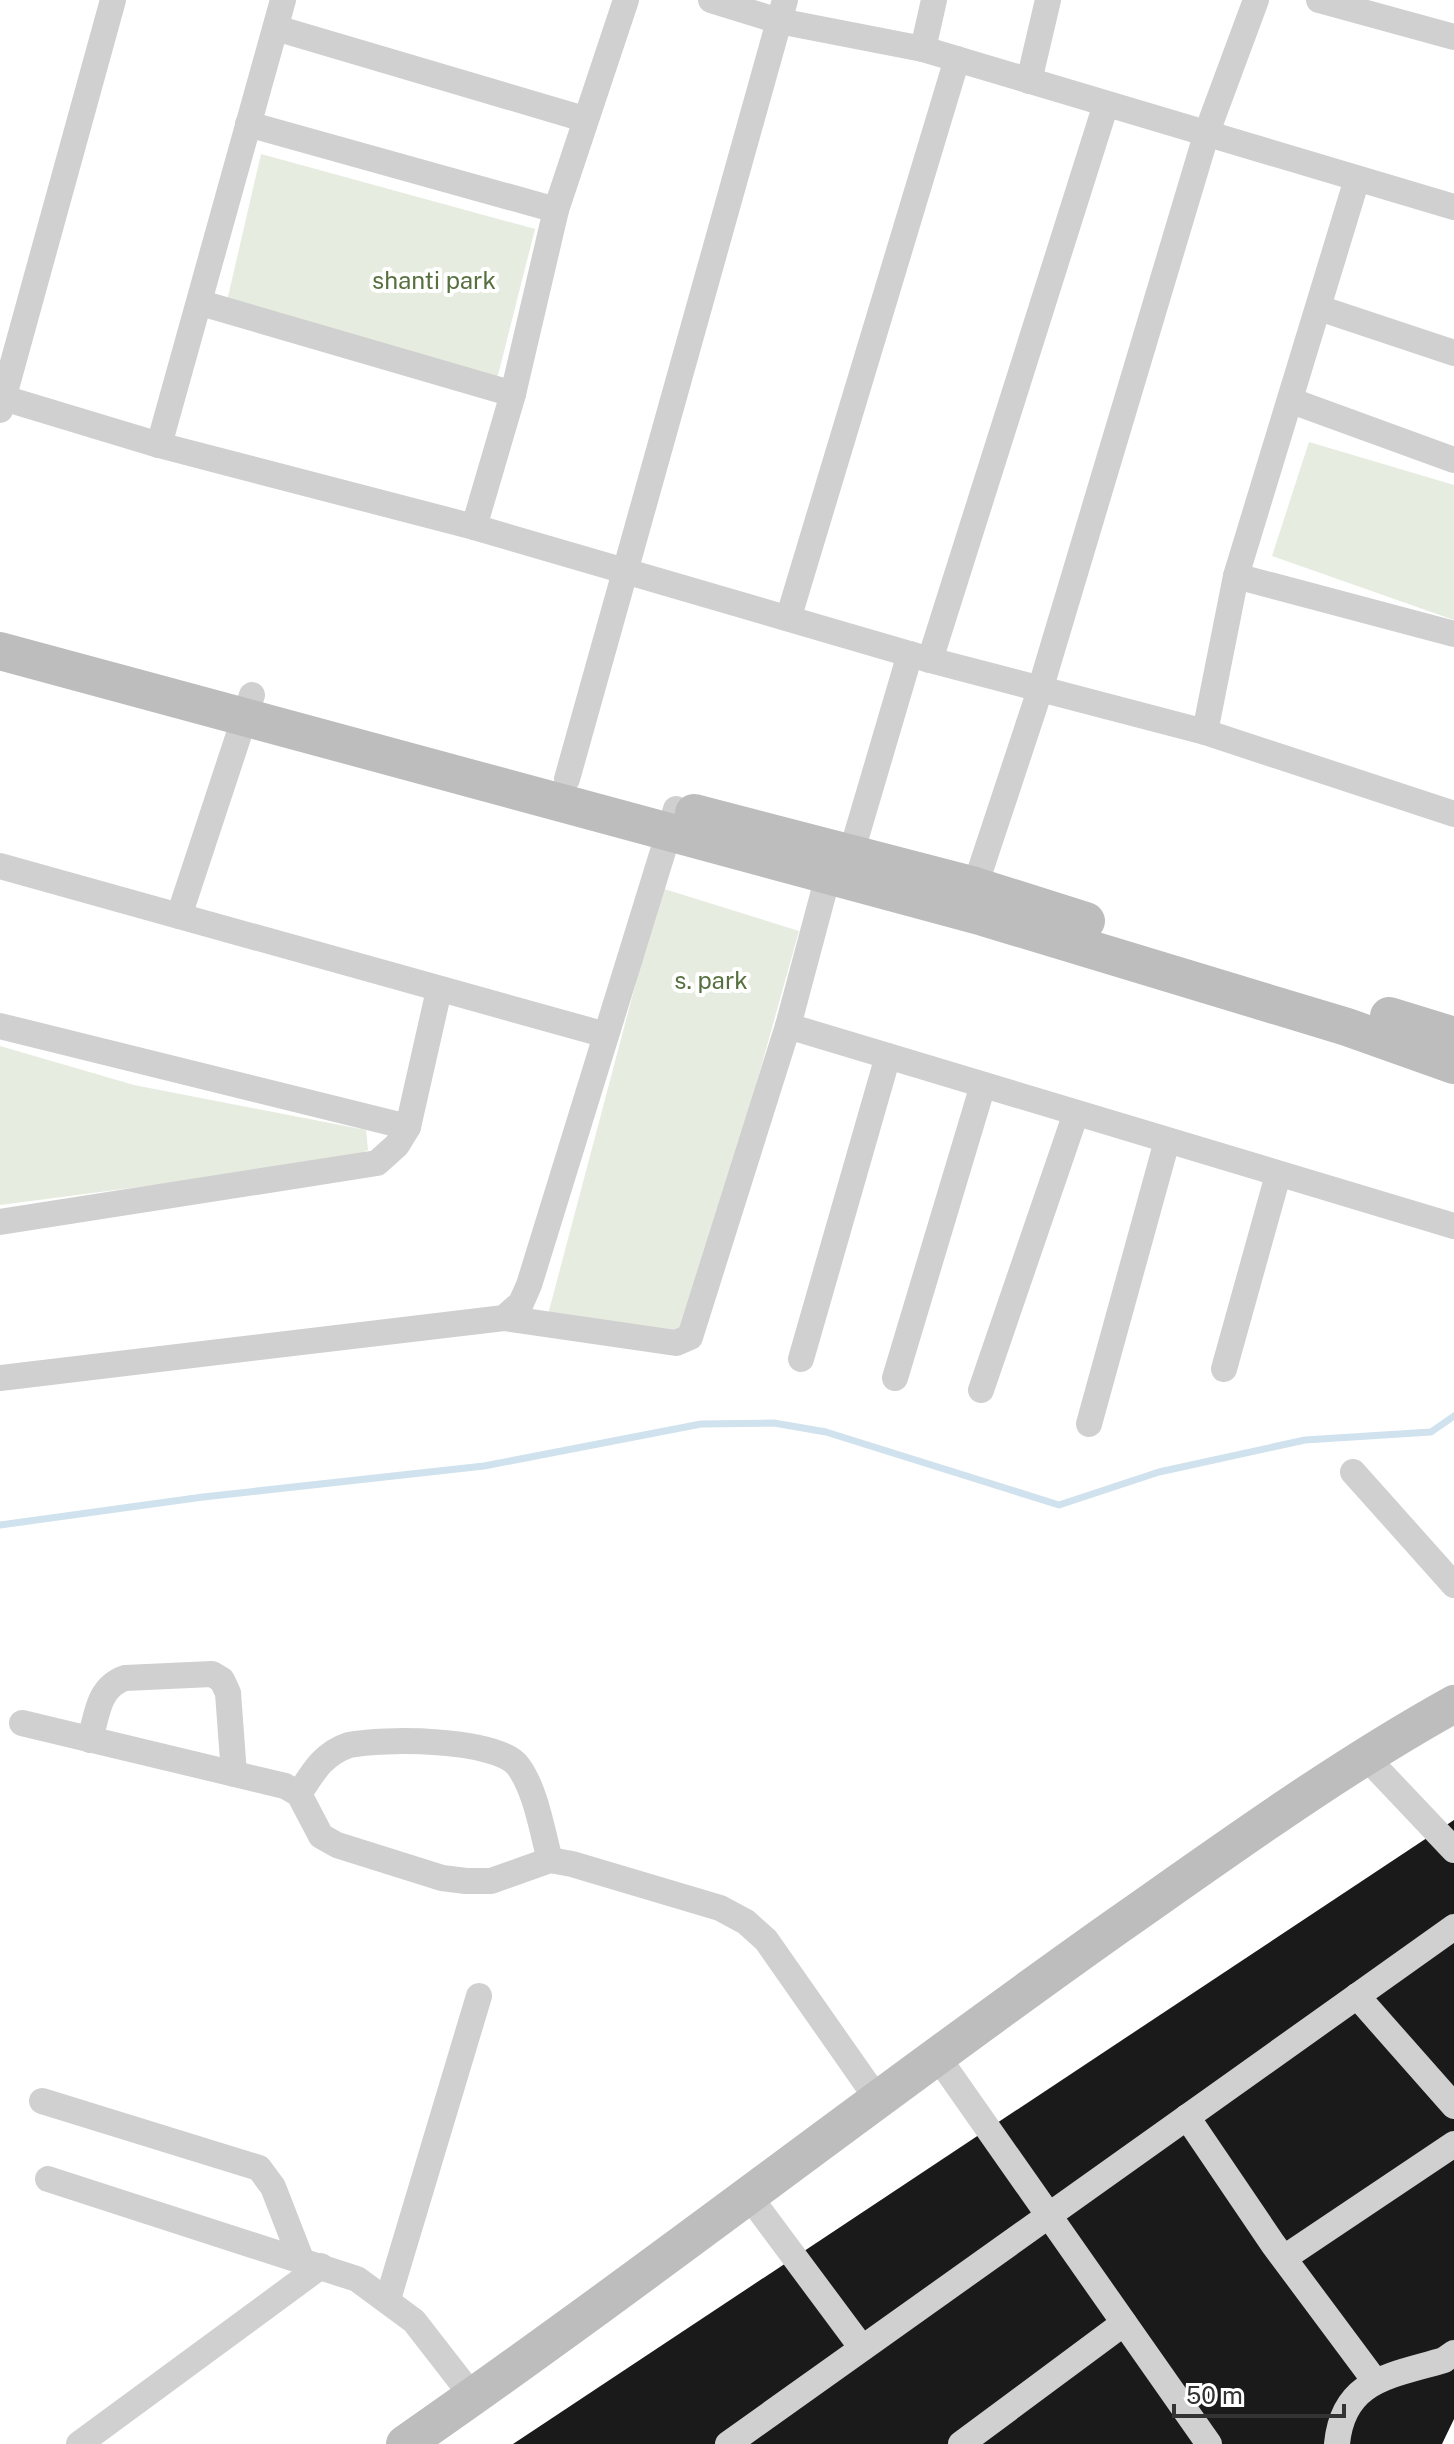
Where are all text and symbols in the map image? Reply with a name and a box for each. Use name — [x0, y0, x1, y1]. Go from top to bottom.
park label: shanti park — [372, 266, 496, 294]
park label: s. park — [674, 966, 748, 994]
scale bar — [1174, 2368, 1344, 2418]
text: 50 m — [1186, 2381, 1243, 2409]

